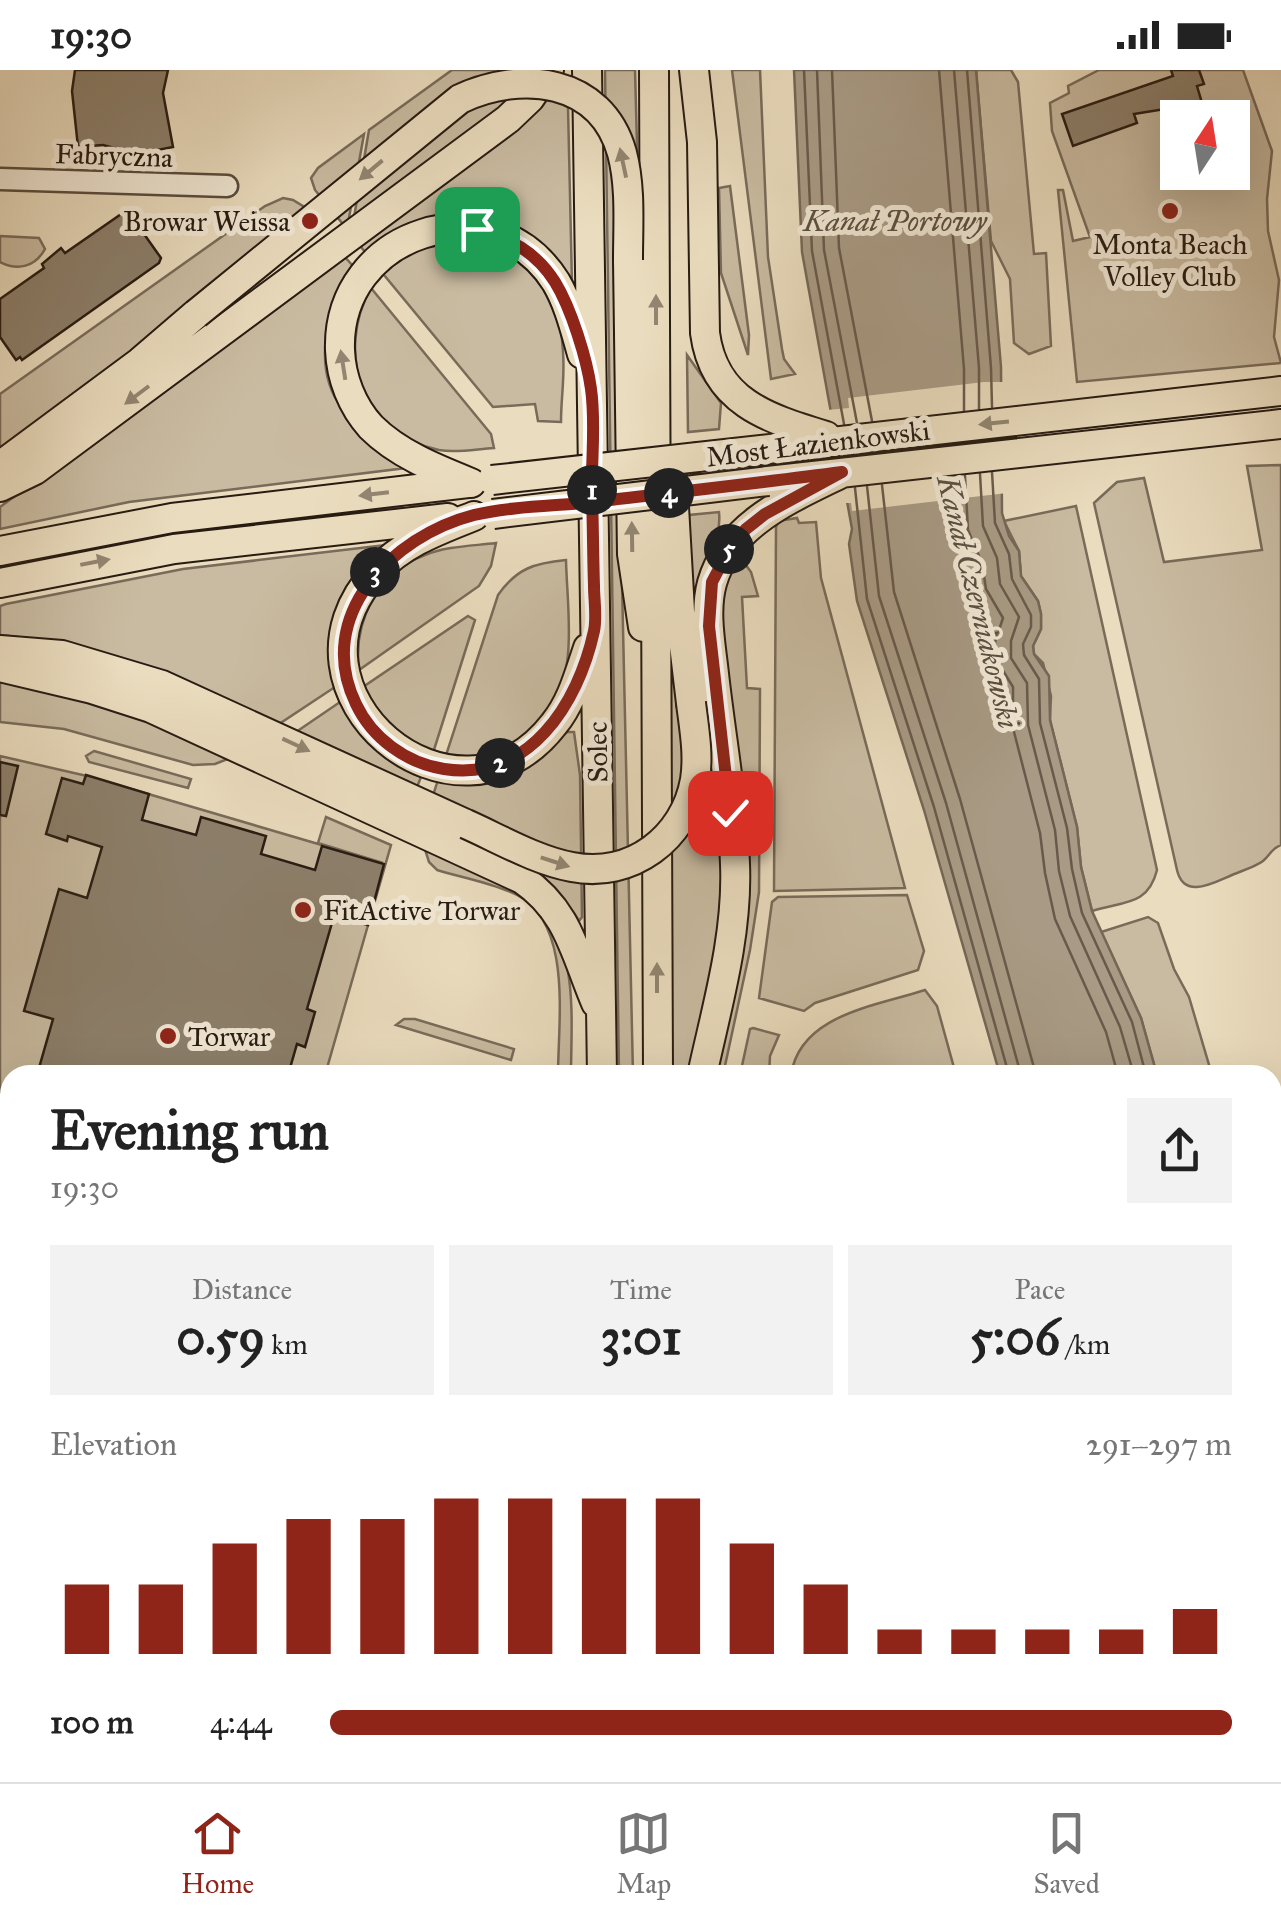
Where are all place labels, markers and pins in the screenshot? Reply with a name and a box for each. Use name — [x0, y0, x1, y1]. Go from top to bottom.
pin — [435, 187, 520, 272]
marker: Monta Beach Volley Club — [1159, 200, 1181, 222]
place label: Browar Weissa — [123, 204, 290, 239]
marker: Browar Weissa — [299, 210, 321, 232]
place label: Monta Beach Volley Club — [1092, 227, 1248, 294]
pin: 1 — [567, 465, 617, 515]
pin: 4 — [644, 468, 694, 518]
pin: 5 — [704, 524, 754, 574]
pin: 3 — [350, 547, 400, 597]
pin: 2 — [475, 738, 525, 788]
pin — [688, 771, 773, 856]
place label: FitActive Torwar — [323, 893, 521, 928]
marker: FitActive Torwar — [292, 899, 314, 921]
place label: Torwar — [188, 1019, 271, 1054]
marker: Torwar — [157, 1025, 179, 1047]

